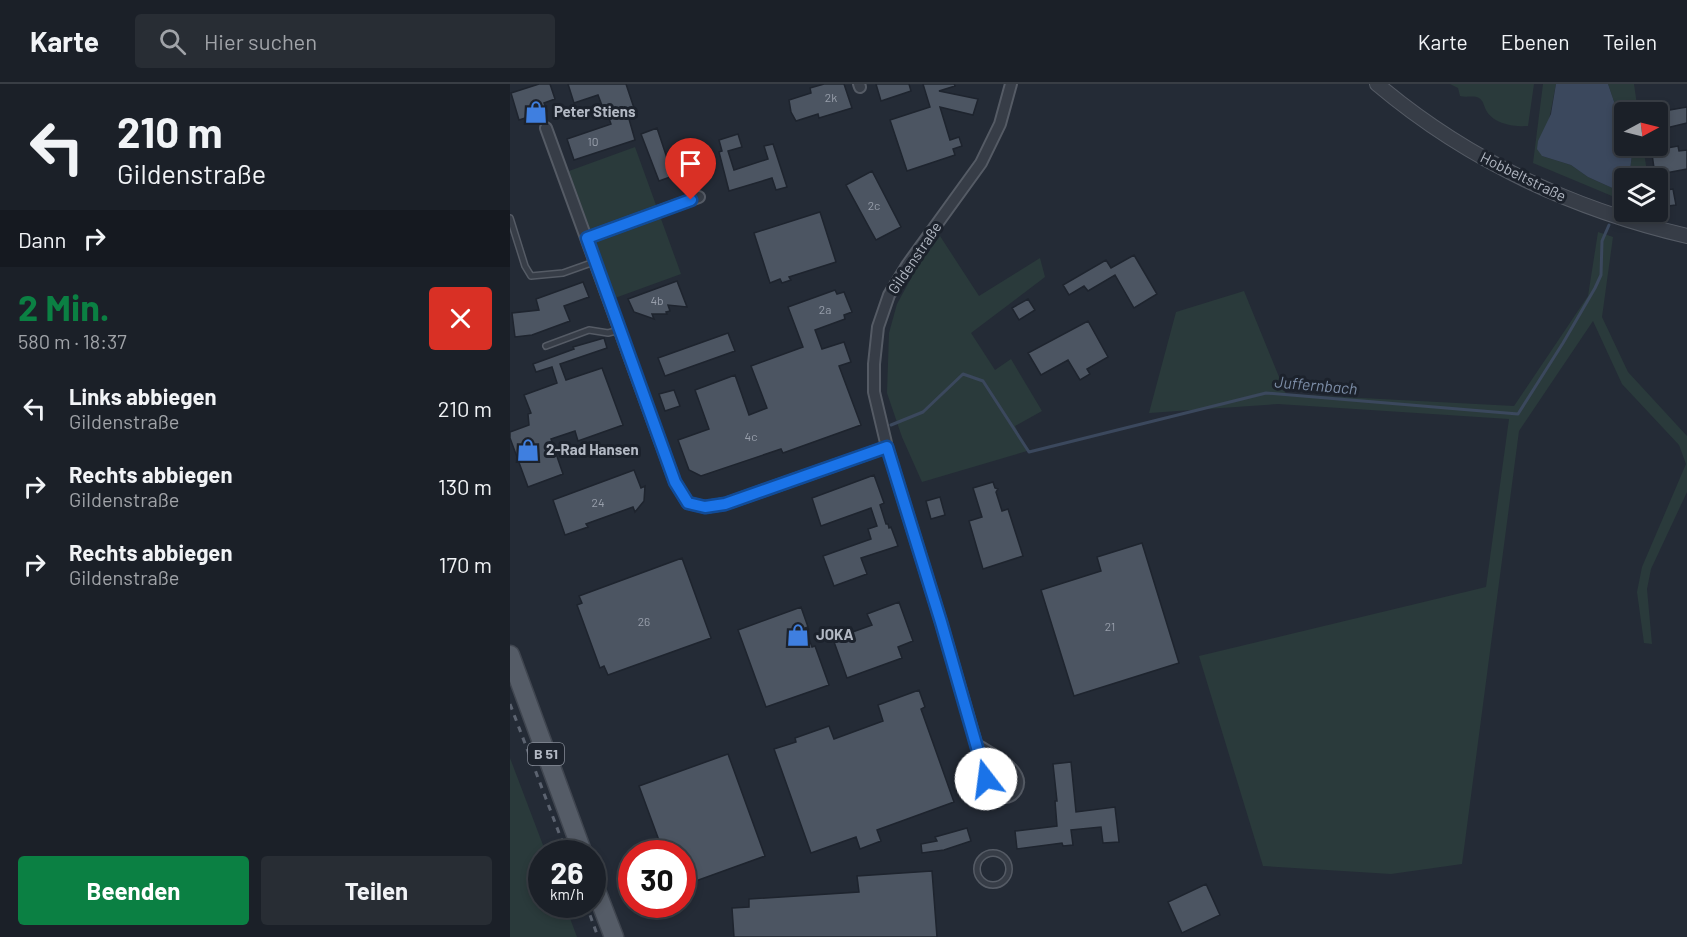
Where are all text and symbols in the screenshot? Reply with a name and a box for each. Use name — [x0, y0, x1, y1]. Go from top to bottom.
search box — [135, 14, 555, 68]
text: Karte — [30, 24, 99, 58]
icon: search — [156, 25, 189, 58]
text: Hier suchen — [204, 28, 317, 54]
text: Karte — [1418, 29, 1468, 54]
text: Ebenen — [1501, 29, 1570, 54]
text: Teilen — [1603, 29, 1657, 54]
house number: 2k — [825, 90, 837, 104]
shop icon: Peter Stiens — [523, 99, 549, 125]
place label: Peter Stiens — [554, 102, 636, 120]
north arrow — [1614, 102, 1668, 156]
map controls — [1614, 102, 1668, 222]
text: 210 m — [117, 106, 223, 156]
icon: left — [18, 108, 96, 186]
house number: 10 — [588, 134, 598, 148]
pin — [665, 138, 716, 200]
icon: arrive — [674, 147, 707, 180]
street label: Hobbeltstraße — [1478, 148, 1569, 205]
text: Gildenstraße — [117, 157, 266, 189]
button: layers — [1614, 168, 1668, 222]
house number: 2c — [868, 198, 880, 212]
street label: Gildenstraße — [884, 218, 945, 297]
icon: right — [78, 222, 111, 255]
text: Dann — [18, 226, 66, 252]
text: 2 Min. — [18, 285, 109, 328]
button: close — [429, 287, 492, 350]
house number: 4b — [650, 293, 664, 307]
house number: 2a — [819, 302, 831, 316]
text: 580 m · 18:37 — [18, 329, 127, 353]
water label: Juffernbach — [1274, 371, 1358, 398]
text: Links abbiegen — [69, 383, 217, 409]
icon: left — [18, 392, 51, 425]
text: 210 m — [438, 395, 492, 421]
text: Gildenstraße — [69, 409, 179, 433]
house number: 4c — [745, 429, 757, 443]
shop icon: 2-Rad Hansen — [515, 437, 541, 463]
place label: 2-Rad Hansen — [546, 440, 639, 458]
text: Rechts abbiegen — [69, 461, 232, 487]
icon: right — [18, 470, 51, 503]
text: 130 m — [438, 473, 492, 499]
text: Gildenstraße — [69, 487, 179, 511]
house number: 24 — [591, 495, 605, 509]
text: Rechts abbiegen — [69, 539, 232, 565]
icon: right — [18, 548, 51, 581]
text: 170 m — [439, 551, 492, 577]
text: Gildenstraße — [69, 565, 179, 589]
house number: 26 — [638, 614, 650, 628]
house number: 21 — [1105, 619, 1115, 633]
shop icon: JOKA — [785, 622, 811, 648]
place label: JOKA — [816, 625, 854, 643]
road number: B 51 — [528, 743, 564, 765]
position arrow — [954, 747, 1018, 811]
speed limit sign: 30 — [618, 840, 696, 918]
text: 26 — [551, 854, 583, 890]
button: Beenden — [18, 856, 249, 925]
button: Teilen — [261, 856, 492, 925]
text: km/h — [550, 885, 584, 903]

